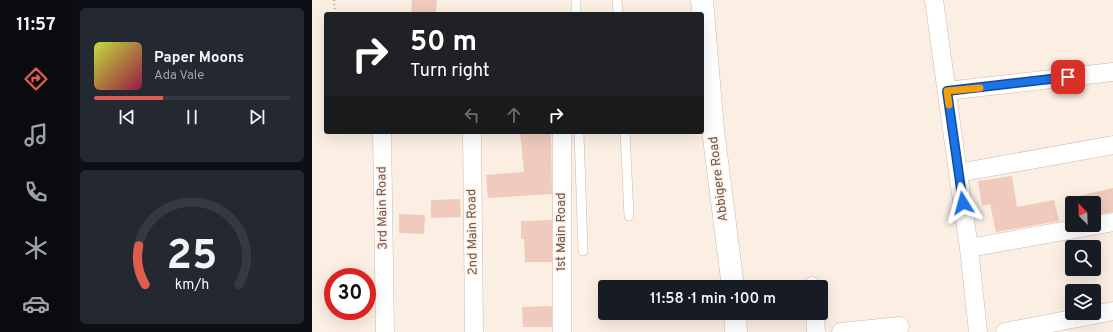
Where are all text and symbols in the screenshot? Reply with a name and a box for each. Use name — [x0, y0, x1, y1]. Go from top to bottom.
text: 11:57 — [16, 14, 56, 37]
text: 50 m — [410, 25, 477, 61]
icon: right — [344, 28, 396, 80]
text: Paper Moons — [154, 49, 244, 68]
text: Turn right — [410, 60, 490, 83]
pin — [1051, 60, 1085, 94]
icon: directions — [22, 65, 50, 93]
icon: arrive — [1057, 66, 1079, 88]
text: Ada Vale — [154, 68, 204, 84]
icon: left — [461, 104, 483, 126]
icon: ahead — [503, 104, 525, 126]
icon: right — [545, 104, 567, 126]
icon: previous — [116, 106, 138, 128]
icon: pause — [181, 106, 203, 128]
icon: next — [246, 106, 268, 128]
icon: music — [22, 121, 50, 149]
street label: Abbigere Road — [706, 135, 732, 223]
street label: 3rd Main Road — [374, 166, 392, 250]
icon: phone — [22, 178, 50, 206]
position arrow — [942, 182, 984, 224]
street label: 2nd Main Road — [464, 189, 482, 275]
street label: 1st Main Road — [554, 192, 570, 272]
north arrow — [1065, 196, 1101, 232]
map controls — [1065, 196, 1101, 320]
text: 25 — [167, 231, 217, 284]
icon: climate — [22, 234, 50, 262]
button: search — [1065, 240, 1101, 276]
speed limit sign: 30 — [324, 268, 376, 320]
text: km/h — [175, 276, 209, 294]
button: layers — [1065, 284, 1101, 320]
icon: car — [22, 290, 50, 318]
text: 11:58 · 1 min · 100 m — [650, 290, 776, 309]

